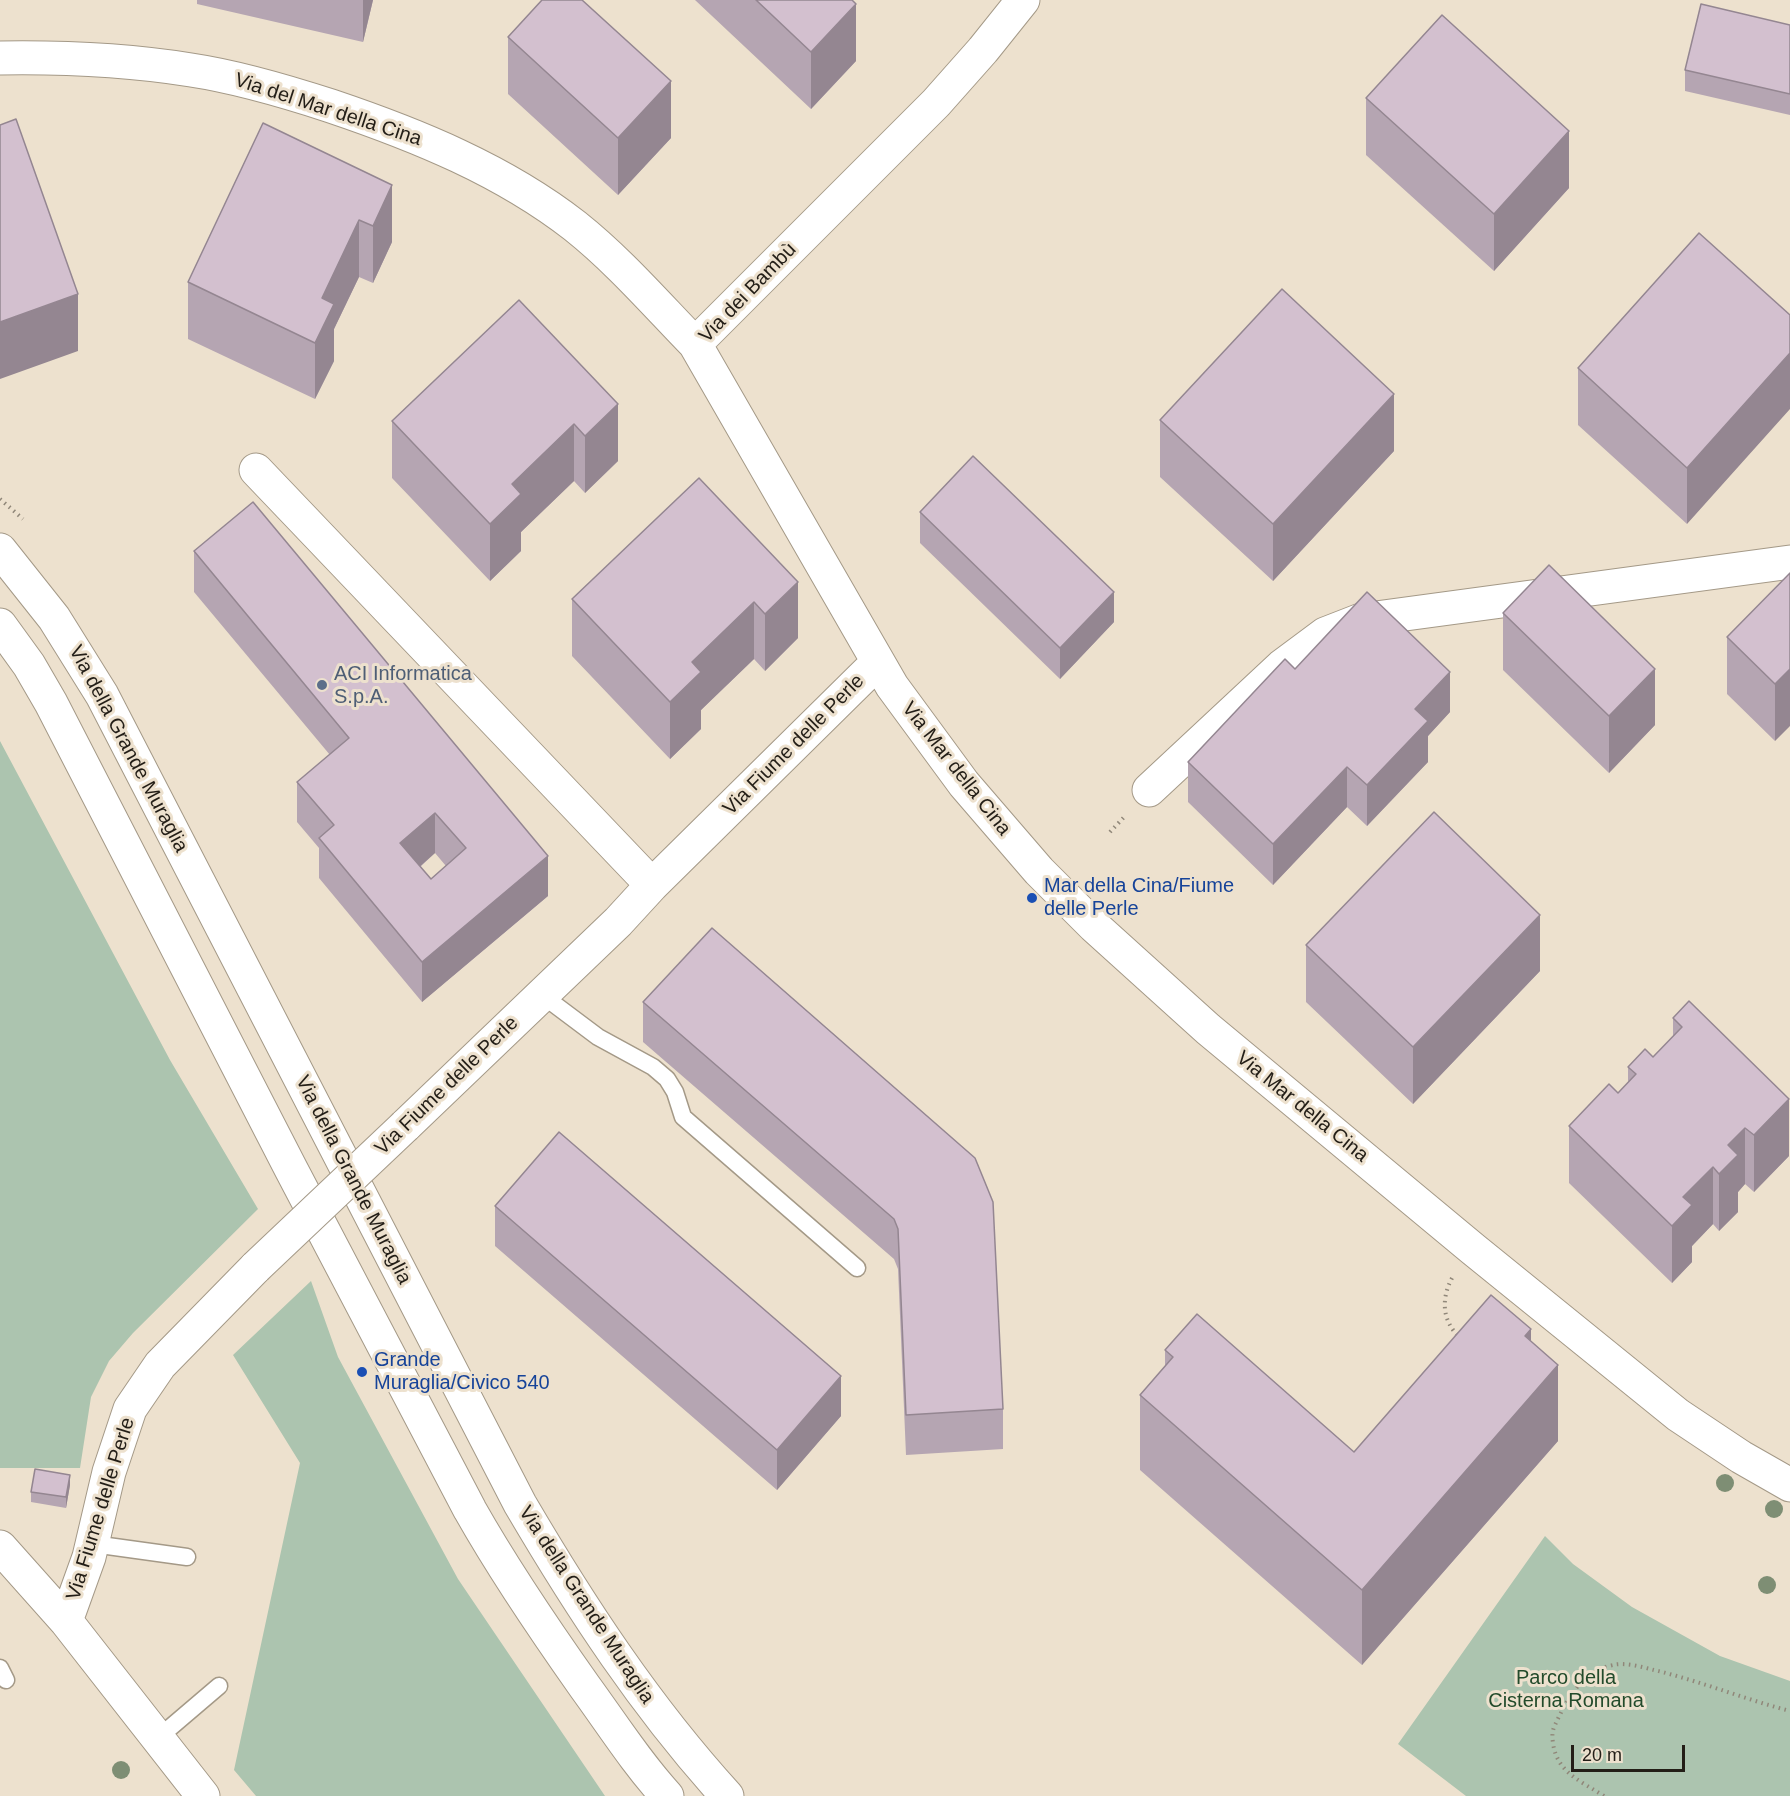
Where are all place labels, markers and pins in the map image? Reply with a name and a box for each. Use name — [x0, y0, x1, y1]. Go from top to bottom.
place label: ACI Informatica S.p.A. — [334, 662, 472, 709]
marker: ACI Informatica S.p.A. — [315, 678, 329, 692]
place label: Mar della Cina/Fiume delle Perle — [1044, 874, 1234, 921]
marker: Mar della Cina/Fiume delle Perle — [1025, 891, 1039, 905]
place label: Grande Muraglia/Civico 540 — [374, 1348, 550, 1395]
marker: Grande Muraglia/Civico 540 — [355, 1365, 369, 1379]

